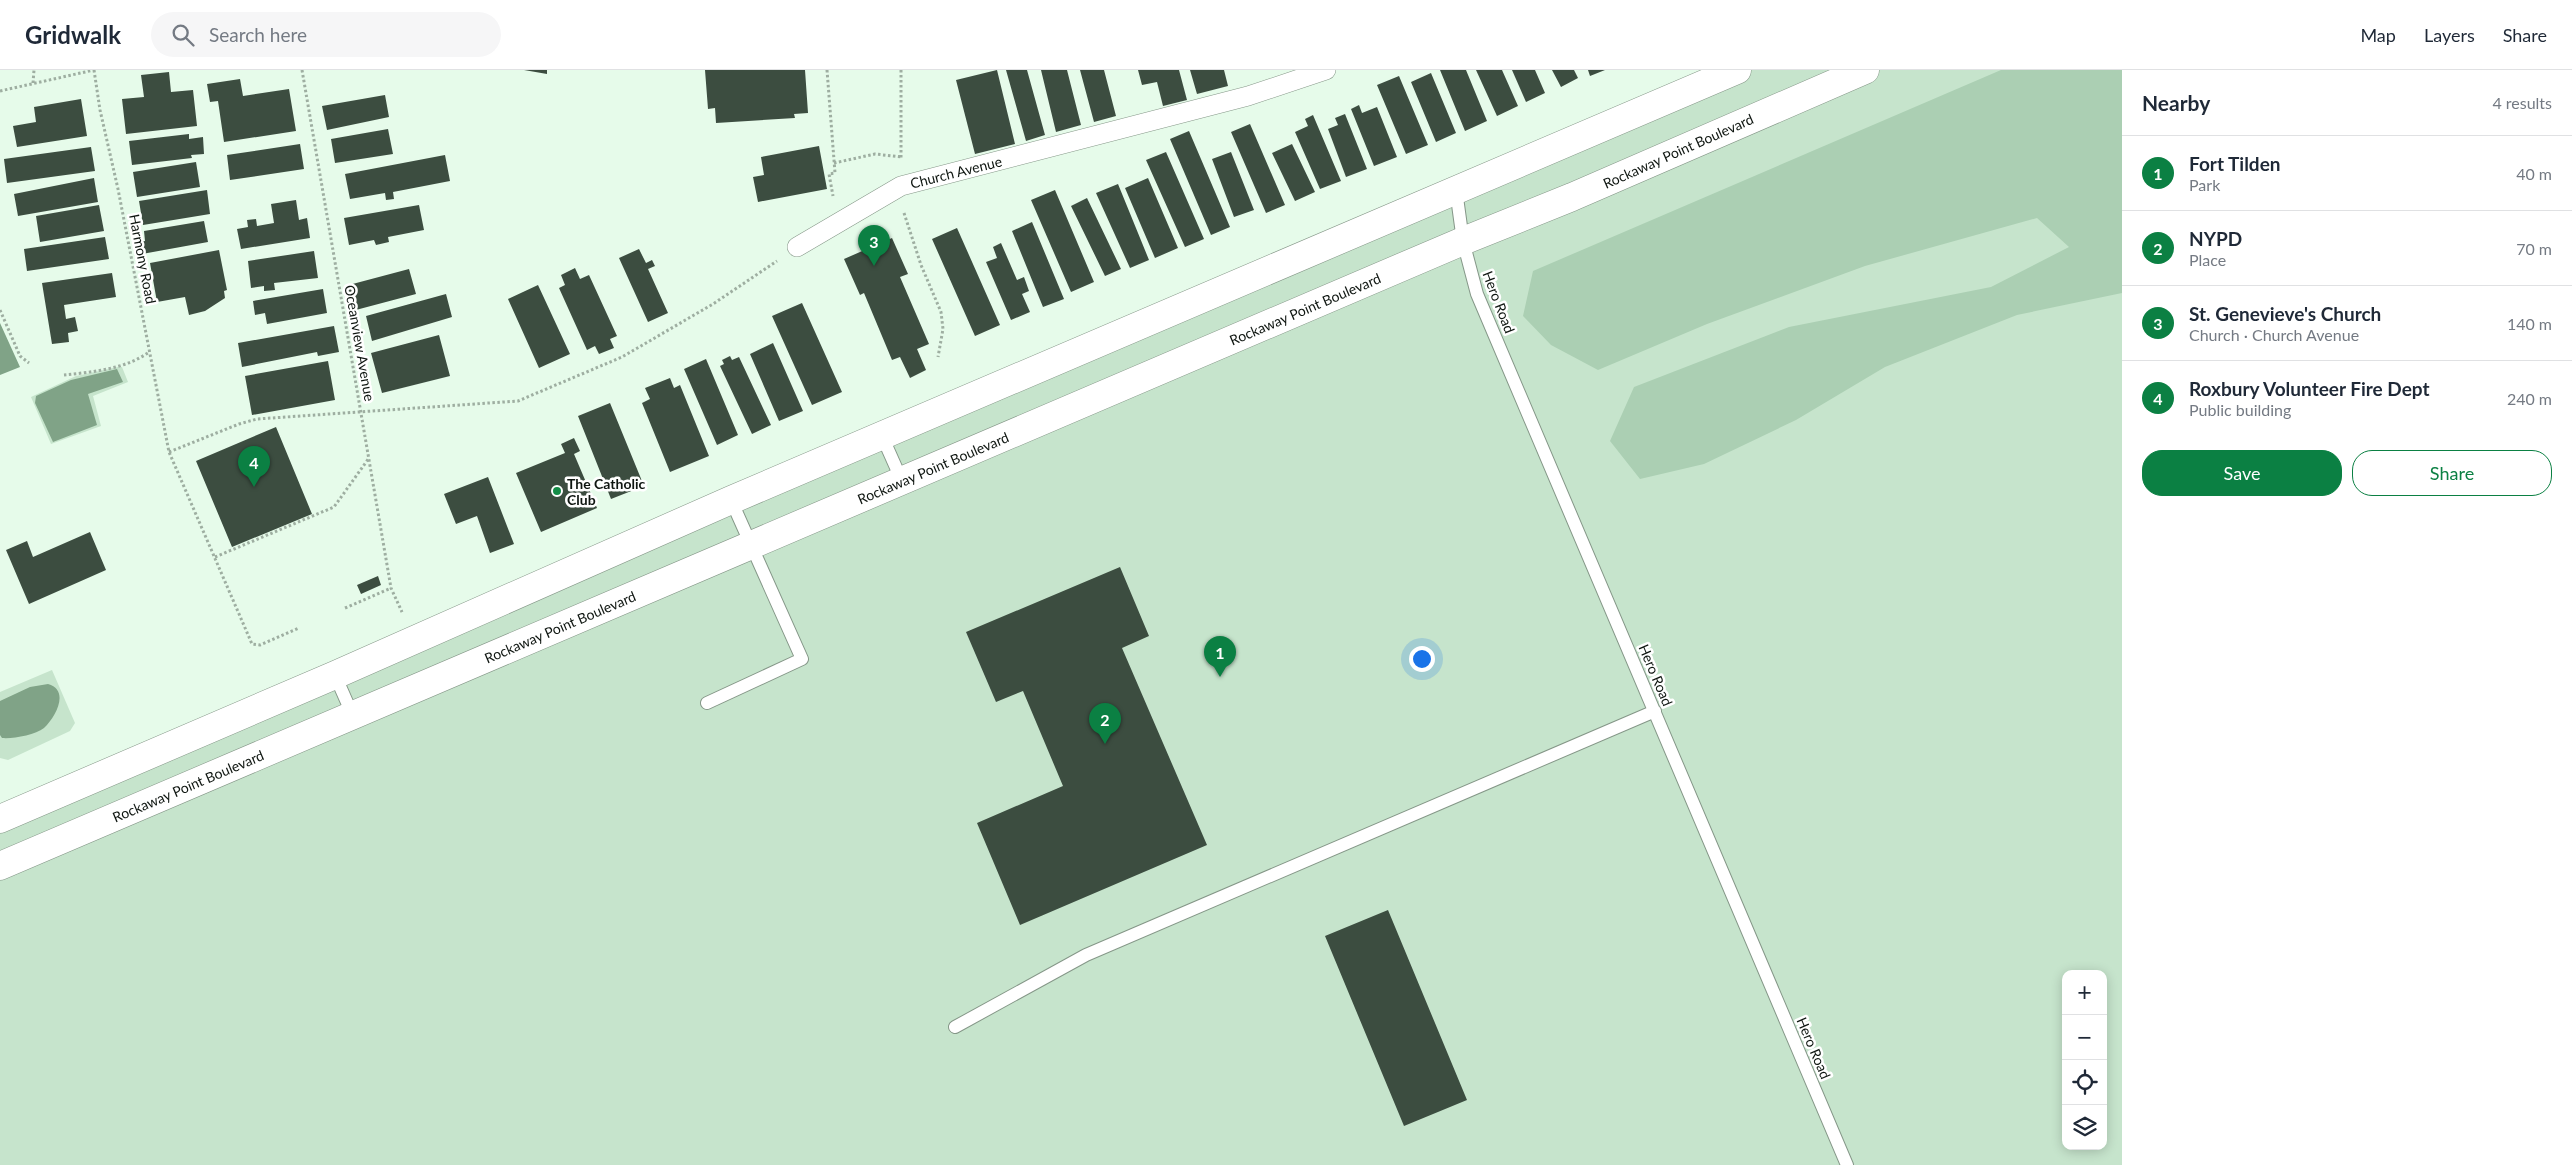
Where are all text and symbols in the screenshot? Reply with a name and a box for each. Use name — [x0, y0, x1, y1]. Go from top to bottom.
search box — [151, 12, 501, 57]
text: Gridwalk — [25, 20, 121, 49]
icon: search — [169, 21, 197, 49]
text: Search here — [209, 23, 307, 46]
text: Map — [2360, 24, 2396, 46]
text: Layers — [2424, 24, 2475, 46]
text: Share — [2503, 24, 2547, 46]
text: Nearby — [2142, 90, 2210, 115]
text: 4 results — [2492, 93, 2552, 112]
street label: Rockaway Point Boulevard — [1600, 110, 1756, 192]
street label: Church Avenue — [908, 152, 1004, 192]
text: Fort Tilden — [2189, 152, 2281, 175]
text: 1 — [2153, 164, 2163, 183]
text: 40 m — [2516, 164, 2552, 183]
text: Park — [2189, 175, 2220, 194]
street label: Harmony Road — [126, 213, 160, 305]
pin: 3 — [858, 225, 890, 266]
text: NYPD — [2189, 227, 2242, 250]
text: 2 — [2153, 239, 2163, 258]
text: 70 m — [2516, 239, 2552, 258]
text: Place — [2189, 250, 2226, 269]
street label: Hero Road — [1479, 268, 1519, 336]
street label: Rockaway Point Boulevard — [1227, 269, 1383, 349]
street label: Oceanview Avenue — [341, 284, 379, 402]
text: St. Genevieve's Church — [2189, 302, 2381, 325]
text: 3 — [2153, 314, 2163, 333]
text: 140 m — [2507, 314, 2552, 333]
text: Church · Church Avenue — [2189, 325, 2359, 344]
text: Roxbury Volunteer Fire Dept — [2189, 377, 2430, 400]
text: 4 — [2153, 389, 2163, 408]
text: 240 m — [2507, 389, 2552, 408]
text: Public building — [2189, 400, 2291, 419]
street label: Rockaway Point Boulevard — [855, 428, 1011, 508]
pin: 4 — [238, 446, 270, 487]
button: Save — [2142, 450, 2342, 496]
button: Share — [2352, 450, 2552, 496]
place label: The Catholic Club — [567, 475, 645, 508]
marker: The Catholic Club — [551, 485, 563, 497]
street label: Rockaway Point Boulevard — [482, 587, 638, 667]
pin: 1 — [1204, 636, 1236, 677]
street label: Hero Road — [1635, 642, 1677, 708]
your location — [1409, 646, 1435, 672]
pin: 2 — [1089, 703, 1121, 744]
street label: Rockaway Point Boulevard — [110, 746, 266, 826]
map controls — [2062, 970, 2107, 1150]
button: + — [2062, 970, 2107, 1015]
street label: Hero Road — [1793, 1015, 1835, 1081]
button: − — [2062, 1015, 2107, 1060]
button: locate — [2062, 1060, 2107, 1105]
button: layers — [2062, 1105, 2107, 1150]

